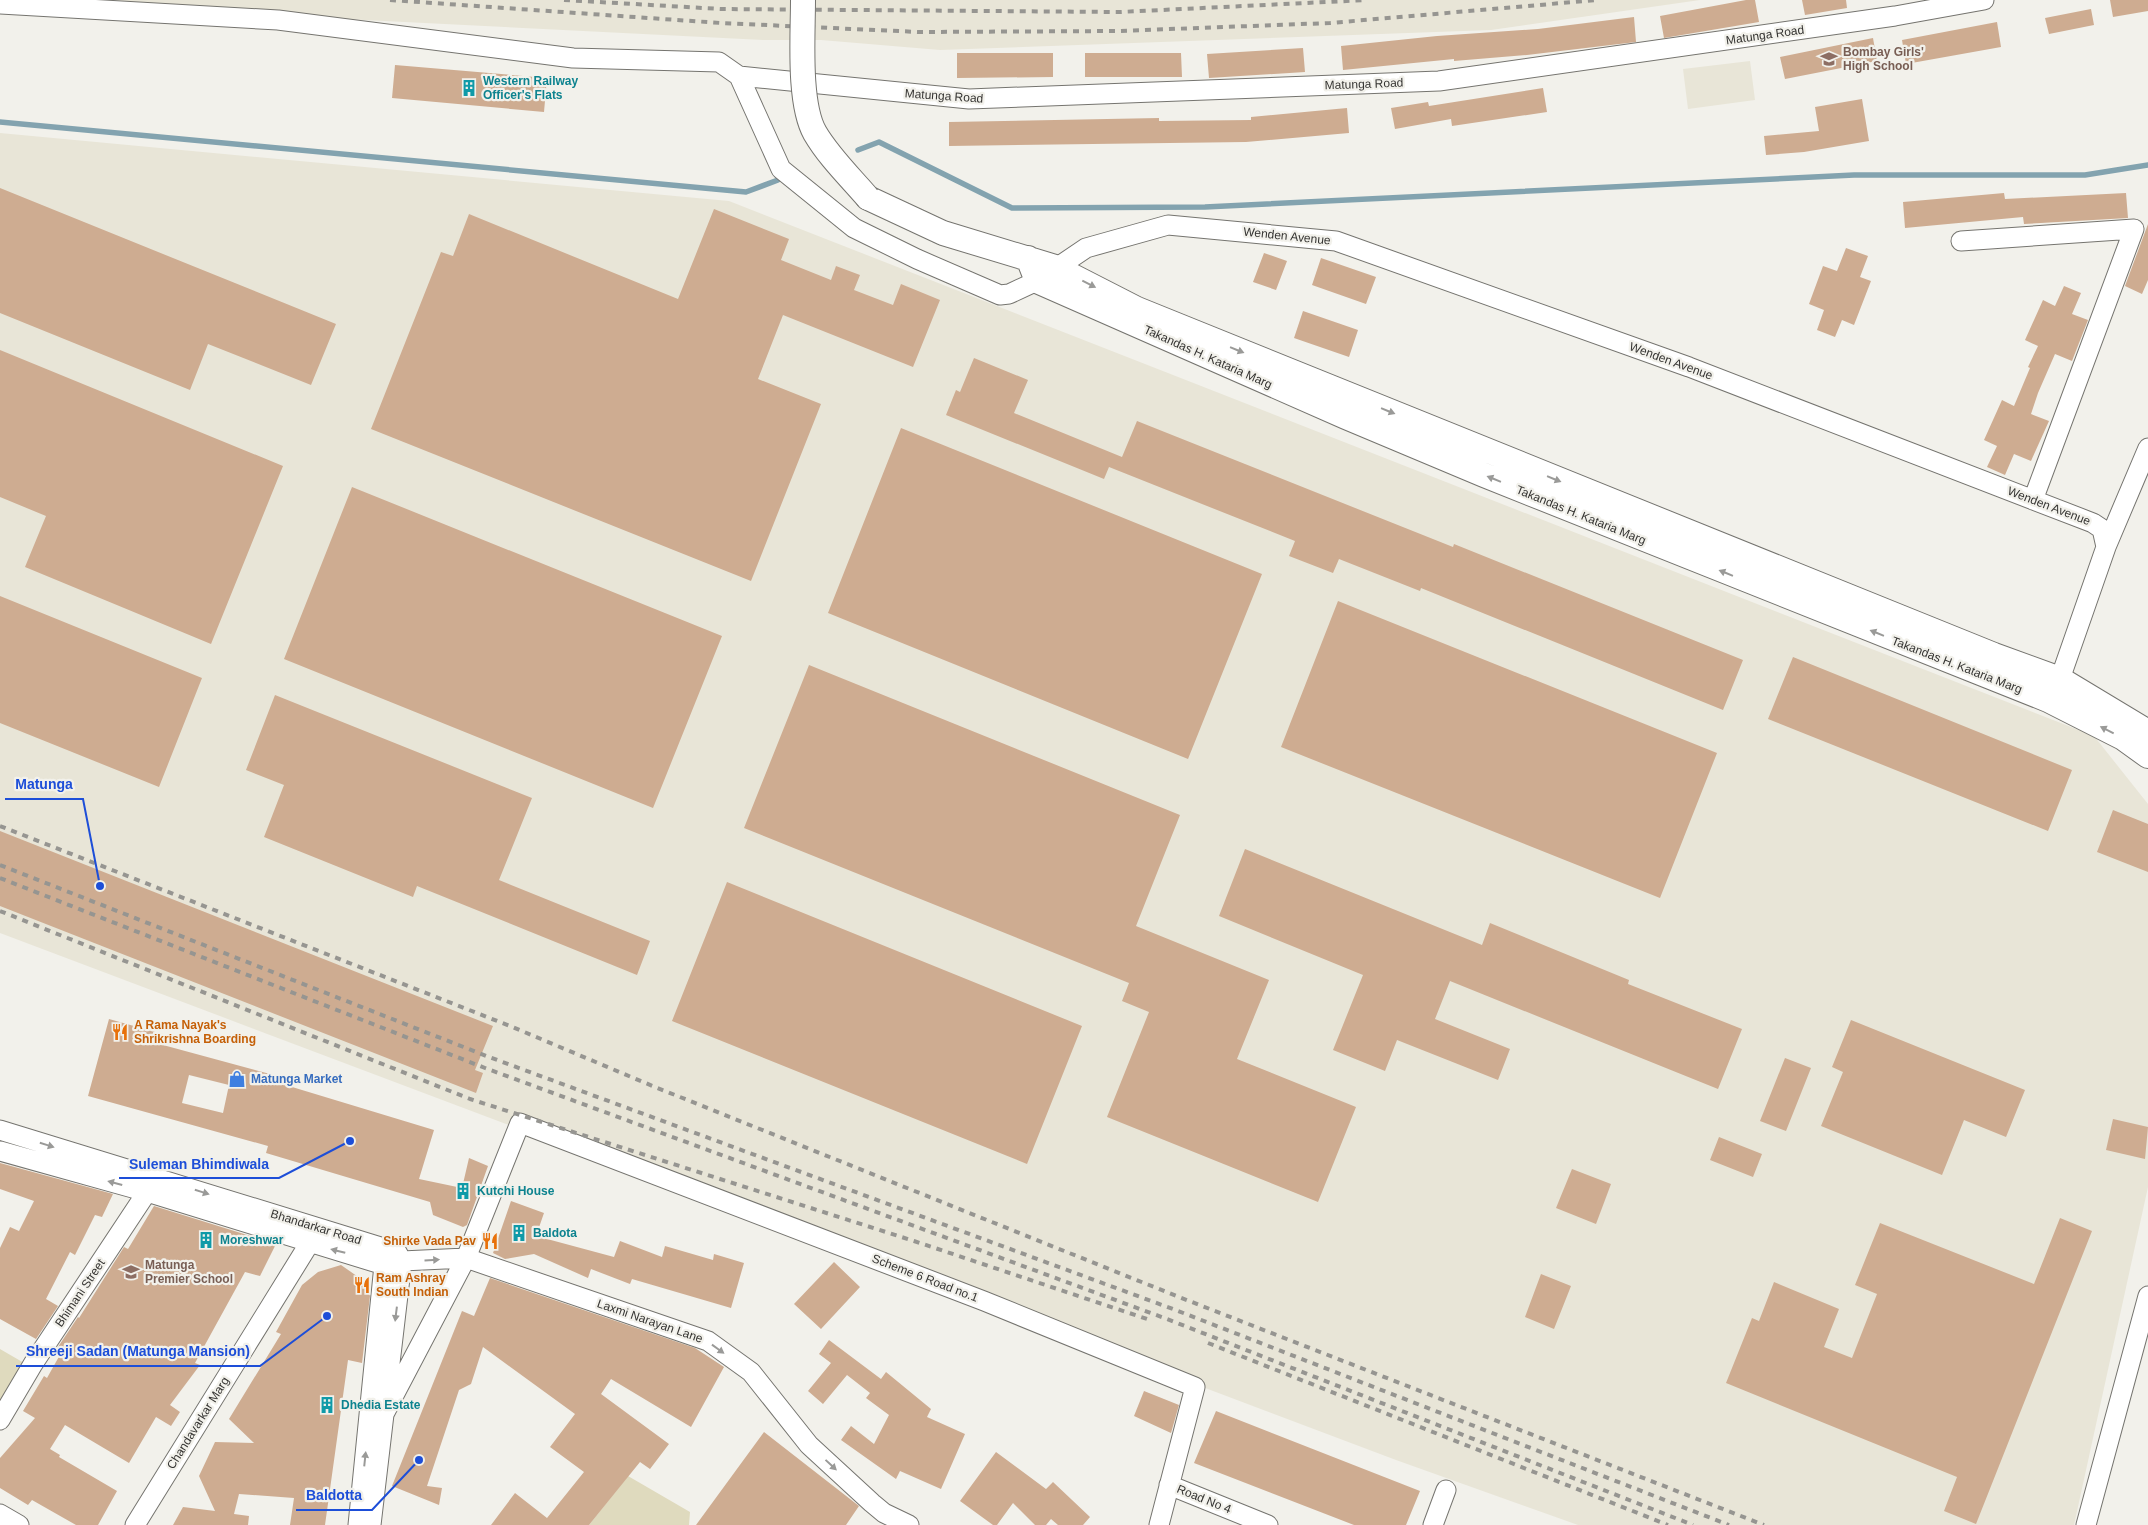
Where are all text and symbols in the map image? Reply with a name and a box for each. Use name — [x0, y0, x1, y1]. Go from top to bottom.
street label: Matunga Road — [1725, 23, 1805, 47]
place label: Bombay Girls' High School — [1843, 45, 1924, 73]
school or university icon: Bombay Girls' High School — [1819, 49, 1839, 69]
place label: Western Railway Officer's Flats — [483, 74, 578, 102]
street label: Matunga Road — [1324, 76, 1404, 92]
building icon: Western Railway Officer's Flats — [459, 78, 479, 98]
street label: Matunga Road — [904, 86, 984, 106]
street label: Wenden Avenue — [1243, 224, 1332, 248]
one-way arrow — [1082, 280, 1096, 288]
street label: Takandas H. Kataria Marg — [1142, 322, 1274, 392]
street label: Wenden Avenue — [1627, 339, 1715, 383]
one-way arrow — [1230, 346, 1245, 354]
one-way arrow — [1381, 408, 1395, 416]
one-way arrow — [1487, 475, 1501, 483]
one-way arrow — [1547, 476, 1562, 483]
street label: Takandas H. Kataria Marg — [1514, 483, 1648, 547]
street label: Wenden Avenue — [2006, 484, 2093, 528]
one-way arrow — [1719, 568, 1733, 576]
one-way arrow — [1869, 629, 1884, 637]
street label: Takandas H. Kataria Marg — [1890, 634, 2024, 696]
one-way arrow — [2099, 726, 2114, 734]
callout: Matunga — [5, 770, 83, 799]
text: Matunga — [15, 776, 73, 792]
place label: A Rama Nayak's Shrikrishna Boarding — [134, 1018, 256, 1046]
restaurant icon: A Rama Nayak's Shrikrishna Boarding — [110, 1022, 130, 1042]
shop icon: Matunga Market — [227, 1069, 247, 1089]
place label: Matunga Market — [251, 1072, 342, 1086]
one-way arrow — [39, 1141, 54, 1149]
callout: Suleman Bhimdiwala — [119, 1149, 279, 1178]
text: Suleman Bhimdiwala — [129, 1156, 269, 1172]
one-way arrow — [108, 1179, 123, 1187]
building icon: Kutchi House — [453, 1181, 473, 1201]
place label: Kutchi House — [477, 1184, 555, 1198]
one-way arrow — [195, 1189, 210, 1197]
street label: Bhandarkar Road — [269, 1207, 363, 1247]
building icon: Baldota — [509, 1223, 529, 1243]
place label: Baldota — [533, 1226, 577, 1240]
building icon: Moreshwar — [196, 1230, 216, 1250]
restaurant icon: Shirke Vada Pav — [480, 1231, 500, 1251]
place label: Moreshwar — [220, 1233, 284, 1247]
place label: Shirke Vada Pav — [383, 1234, 476, 1248]
one-way arrow — [330, 1247, 345, 1255]
street label: Scheme 6 Road no.1 — [870, 1251, 980, 1305]
one-way arrow — [425, 1255, 441, 1263]
street label: Bhimani Street — [52, 1256, 108, 1330]
place label: Matunga Premier School — [145, 1258, 233, 1286]
school or university icon: Matunga Premier School — [121, 1262, 141, 1282]
place label: Ram Ashray South Indian — [376, 1271, 449, 1299]
restaurant icon: Ram Ashray South Indian — [352, 1275, 372, 1295]
street label: Laxmi Narayan Lane — [595, 1296, 705, 1346]
one-way arrow — [392, 1306, 400, 1322]
callout: Shreeji Sadan (Matunga Mansion) — [16, 1337, 260, 1366]
text: Shreeji Sadan (Matunga Mansion) — [26, 1343, 250, 1359]
one-way arrow — [711, 1344, 725, 1354]
street label: Chandavarkar Marg — [164, 1374, 232, 1472]
building icon: Dhedia Estate — [317, 1395, 337, 1415]
place label: Dhedia Estate — [341, 1398, 421, 1412]
one-way arrow — [361, 1451, 369, 1467]
one-way arrow — [824, 1459, 837, 1470]
callout: Baldotta — [296, 1481, 372, 1510]
street label: Road No 4 — [1175, 1482, 1234, 1516]
text: Baldotta — [306, 1487, 362, 1503]

